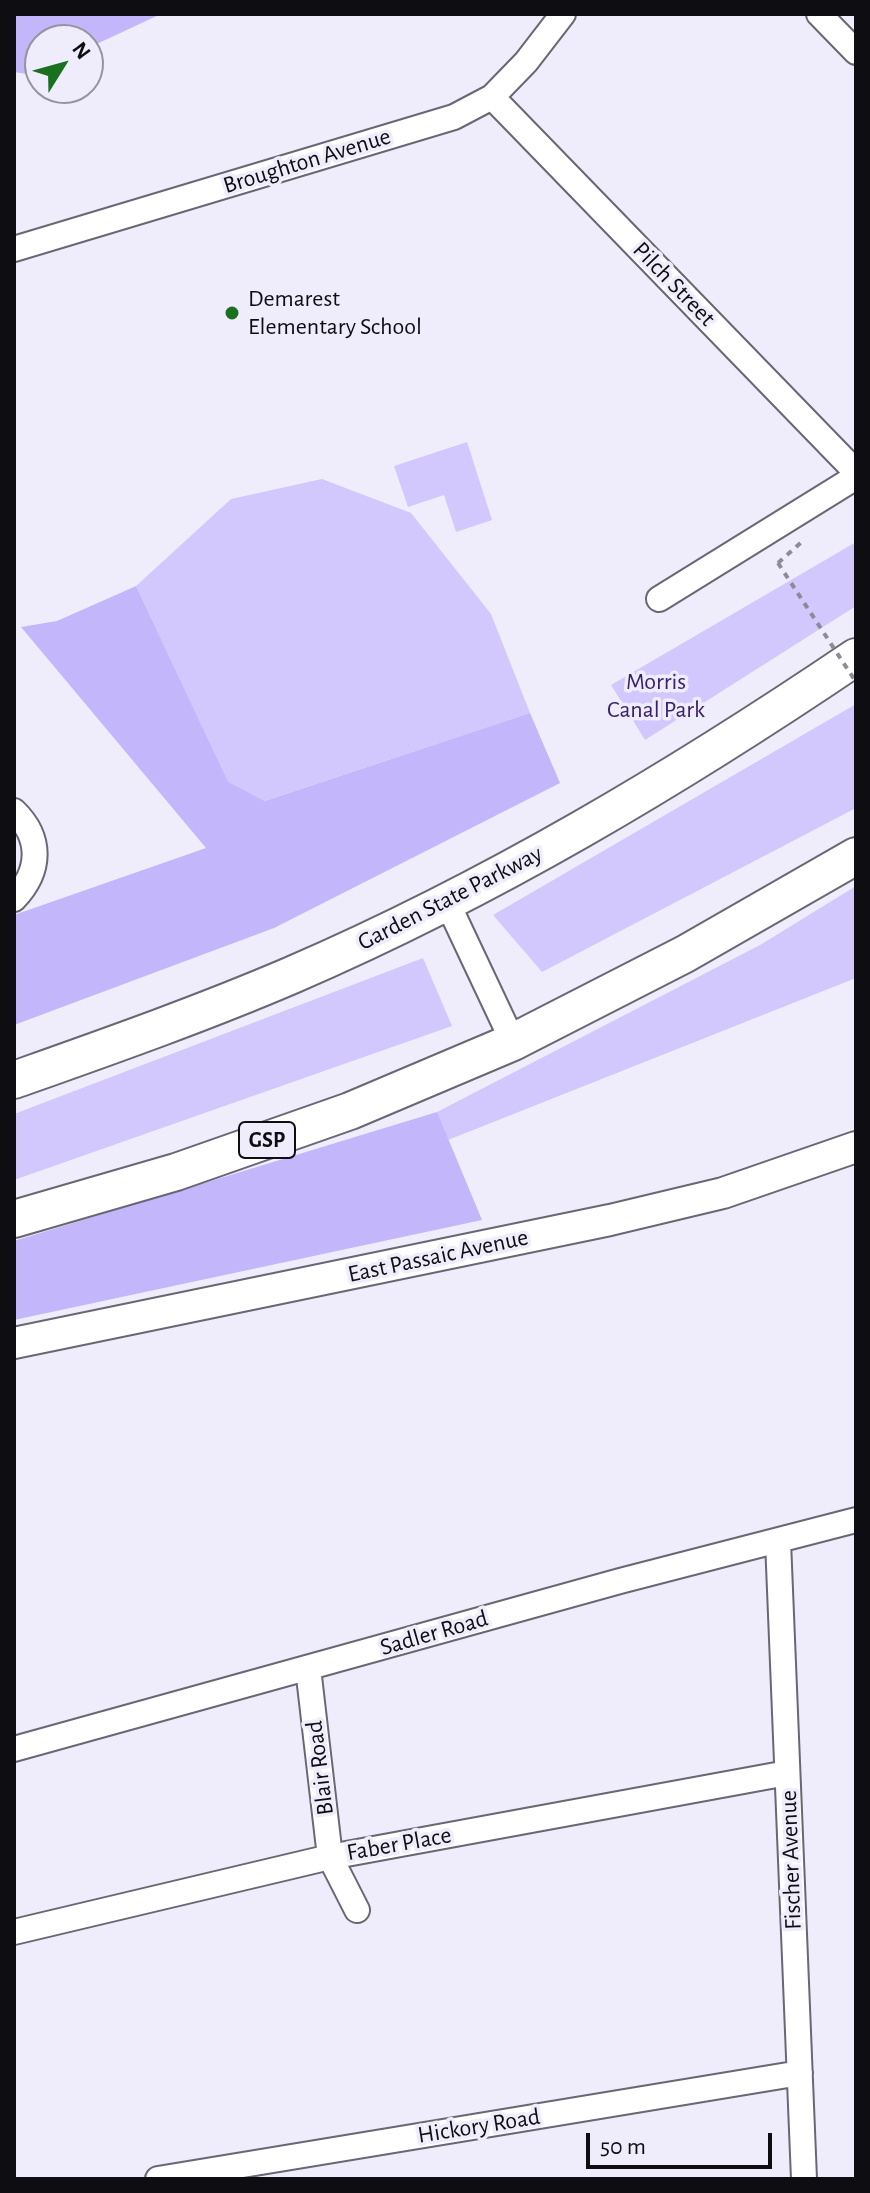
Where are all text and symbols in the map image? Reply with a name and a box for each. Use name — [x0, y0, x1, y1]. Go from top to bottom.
north arrow — [24, 24, 104, 104]
text: N — [68, 38, 95, 63]
street label: Broughton Avenue — [220, 122, 394, 200]
street label: Pilch Street — [627, 236, 721, 332]
place label: Demarest Elementary School — [248, 285, 422, 341]
marker: Demarest Elementary School — [223, 304, 241, 322]
park label: Morris Canal Park — [607, 668, 705, 724]
street label: Garden State Parkway — [353, 839, 547, 957]
road number: GSP — [239, 1122, 295, 1158]
street label: East Passaic Avenue — [345, 1223, 531, 1289]
street label: Sadler Road — [377, 1604, 491, 1662]
street label: Blair Road — [300, 1719, 340, 1817]
street label: Fischer Avenue — [774, 1790, 808, 1930]
street label: Faber Place — [344, 1821, 454, 1867]
street label: Hickory Road — [416, 2102, 542, 2150]
scale bar — [590, 2117, 776, 2167]
text: 50 m — [600, 2135, 646, 2159]

